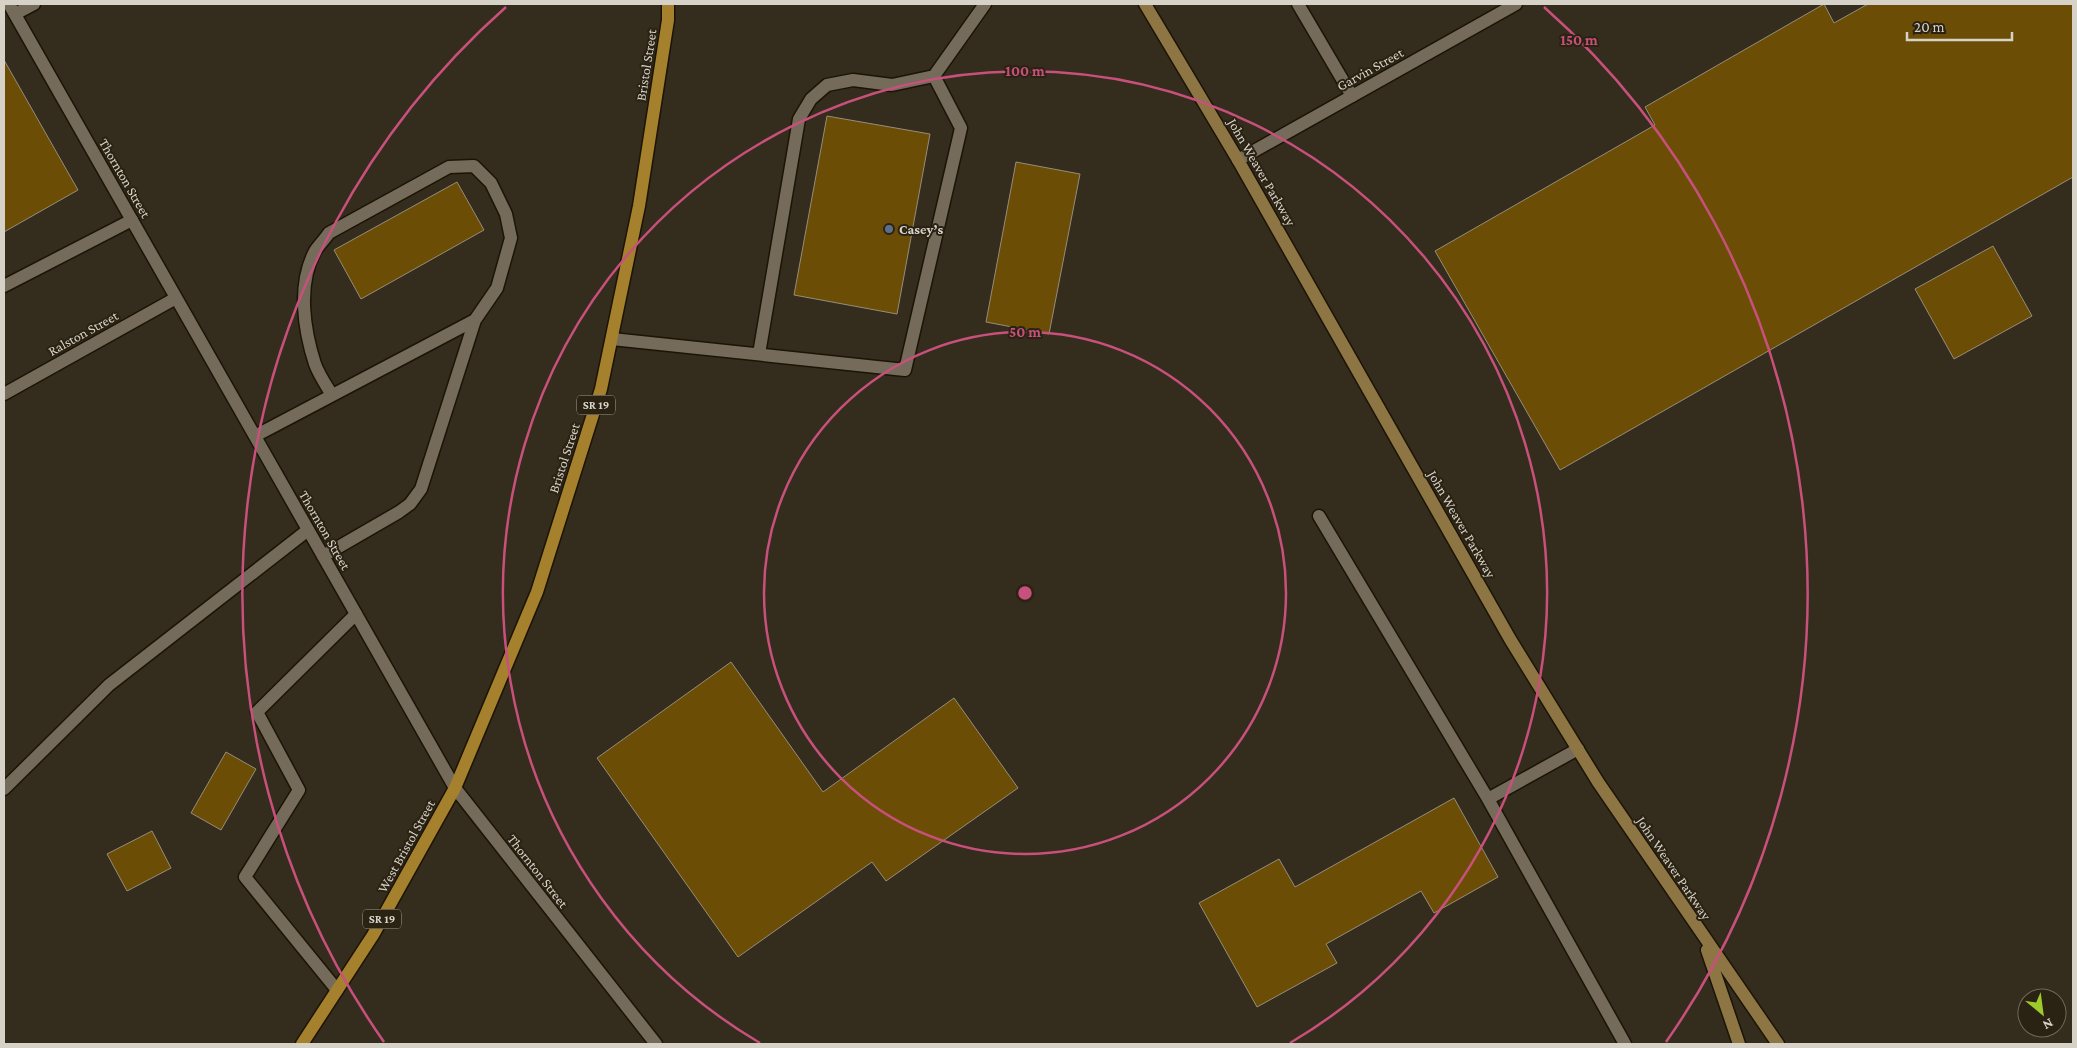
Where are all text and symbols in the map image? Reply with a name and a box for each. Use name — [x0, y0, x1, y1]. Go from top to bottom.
scale bar — [1907, 10, 2012, 42]
text: 20 m — [1914, 19, 1945, 35]
street label: Bristol Street — [632, 28, 660, 102]
text: 150 m — [1560, 32, 1598, 48]
street label: Garvin Street — [1334, 44, 1406, 94]
text: 100 m — [1005, 63, 1045, 79]
street label: John Weaver Parkway — [1224, 114, 1300, 229]
street label: Thornton Street — [96, 135, 154, 221]
place label: Casey’s — [899, 221, 943, 237]
marker: Casey’s — [883, 223, 895, 235]
street label: Ralston Street — [45, 307, 121, 359]
text: 50 m — [1009, 324, 1041, 340]
road number: SR 19 — [577, 396, 615, 414]
street label: Bristol Street — [545, 421, 583, 495]
street label: John Weaver Parkway — [1424, 466, 1500, 581]
street label: Thornton Street — [296, 487, 354, 573]
centre of rings — [1016, 584, 1034, 602]
street label: West Bristol Street — [374, 797, 438, 895]
street label: John Weaver Parkway — [1632, 812, 1715, 923]
street label: Thornton Street — [504, 831, 572, 911]
road number: SR 19 — [363, 910, 401, 929]
north arrow — [2017, 988, 2067, 1038]
text: N — [2040, 1015, 2056, 1034]

